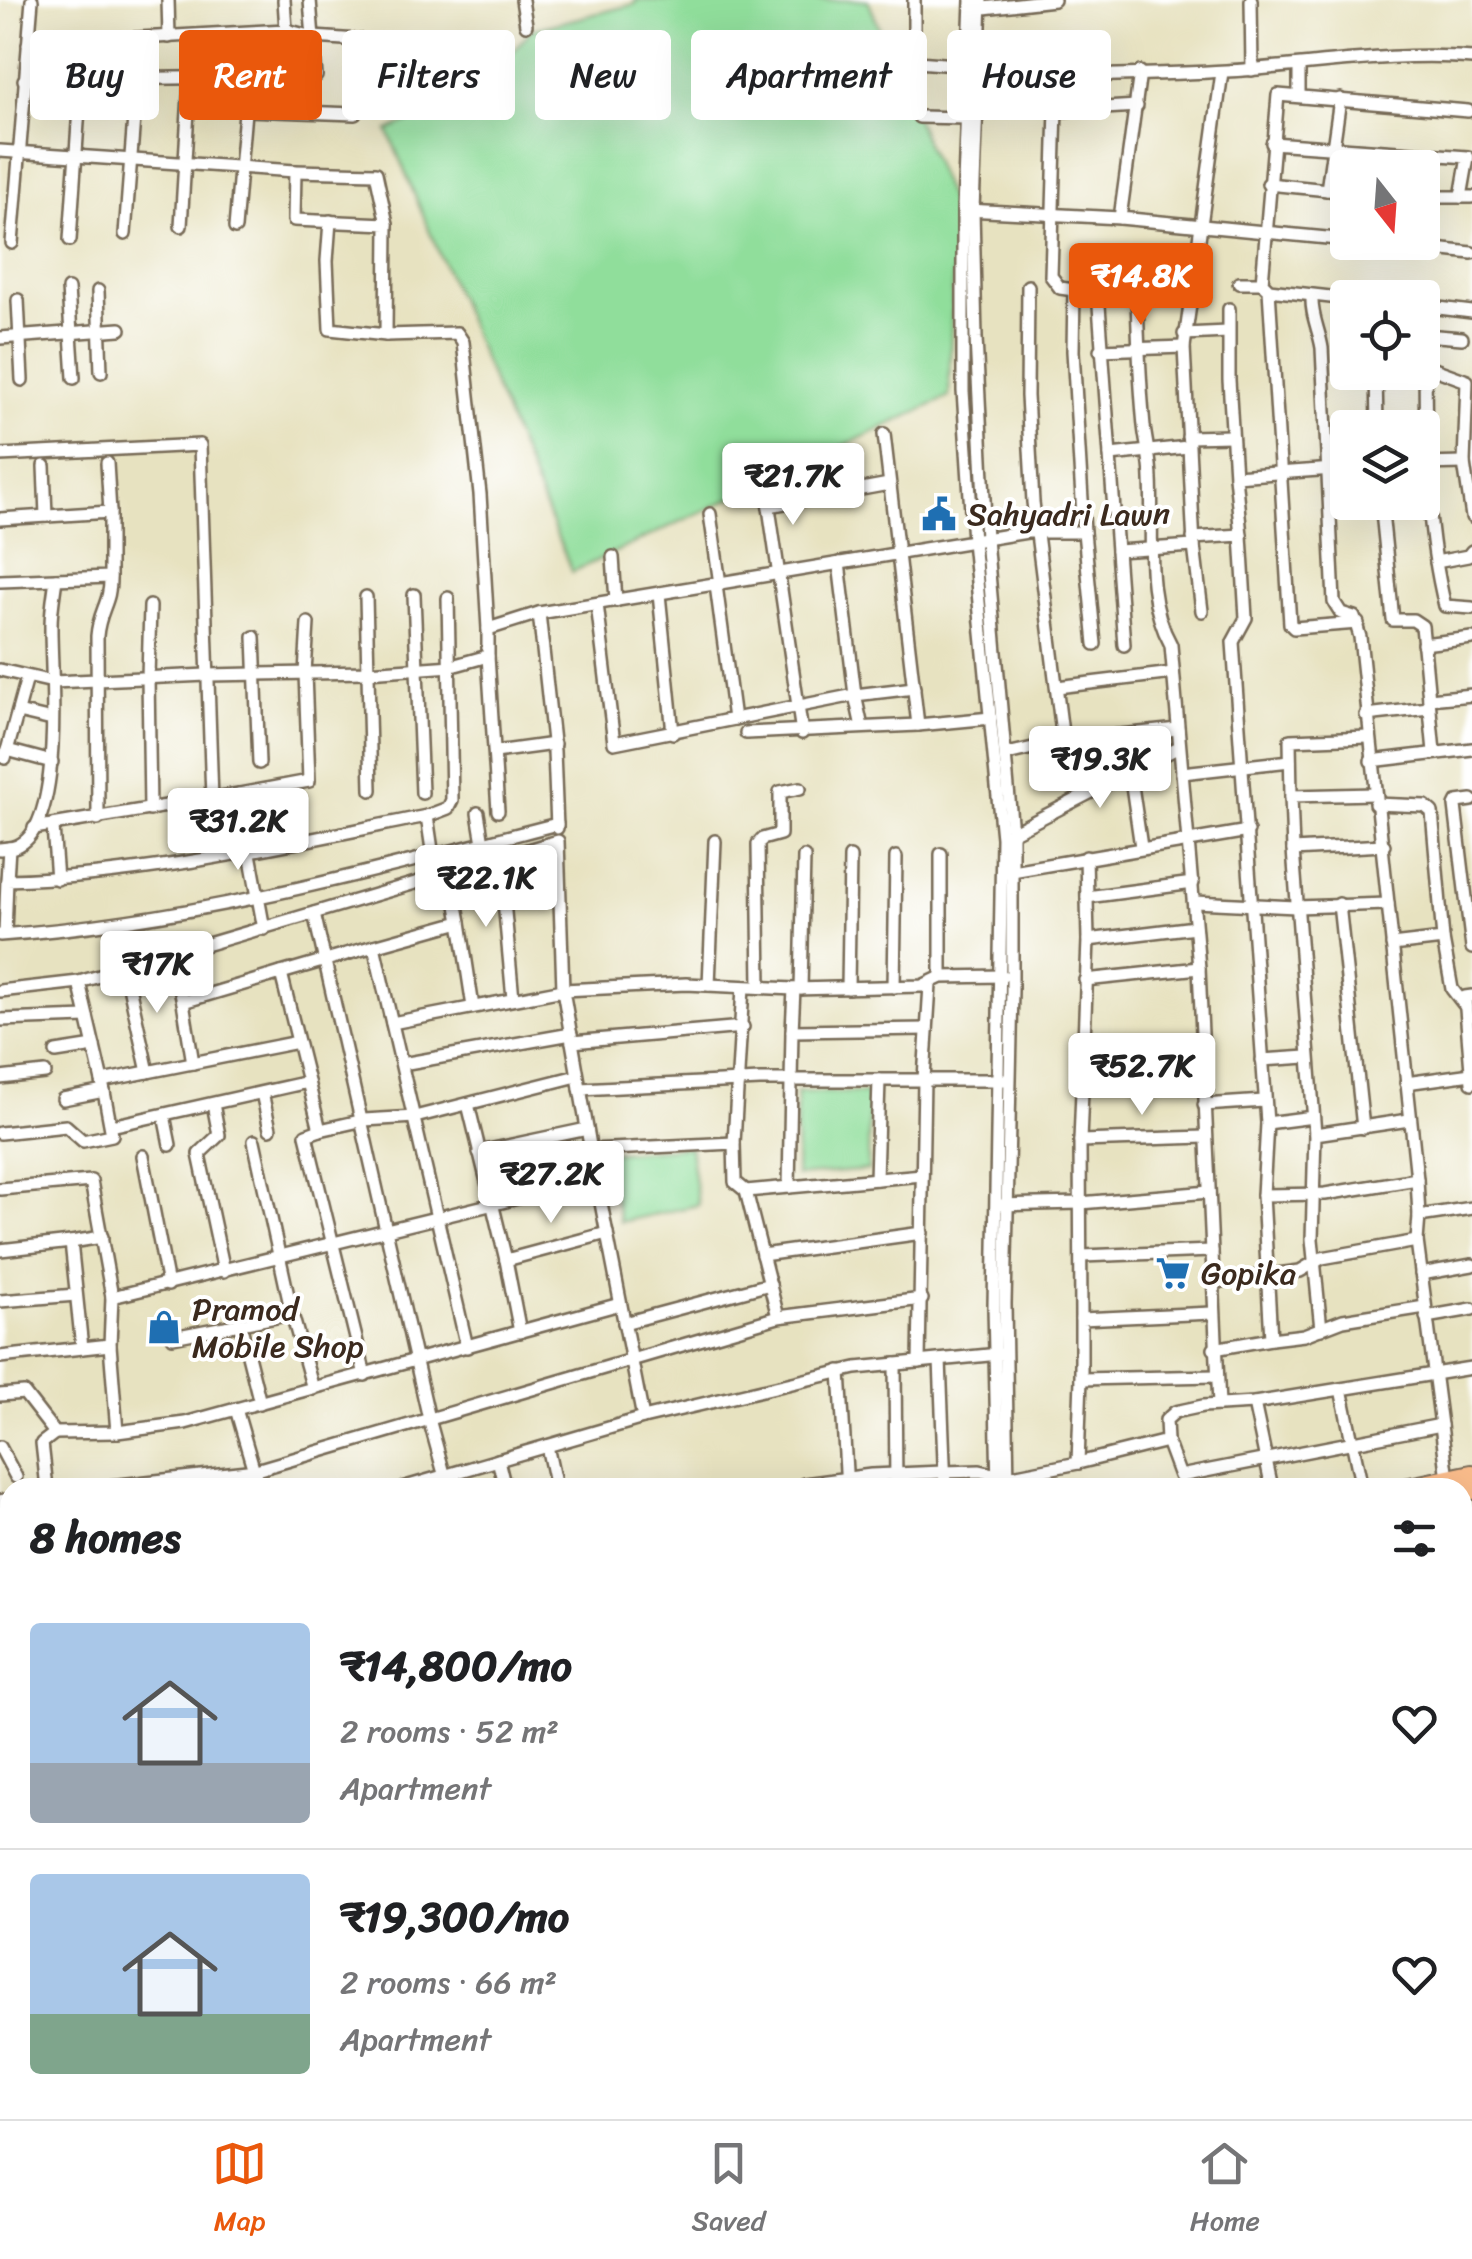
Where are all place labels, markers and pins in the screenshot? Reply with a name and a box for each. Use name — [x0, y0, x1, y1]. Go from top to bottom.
pin: ₹14.8K — [1060, 243, 1222, 328]
pin: ₹21.7K — [712, 443, 874, 528]
place label: Sahyadri Lawn — [967, 486, 1170, 543]
public building icon: Sahyadri Lawn — [920, 495, 958, 533]
pin: ₹19.3K — [1019, 726, 1181, 811]
pin: ₹31.2K — [157, 788, 319, 873]
pin: ₹22.1K — [405, 845, 567, 930]
pin: ₹17K — [98, 931, 216, 1016]
pin: ₹52.7K — [1061, 1033, 1223, 1118]
pin: ₹27.2K — [470, 1141, 632, 1226]
place label: Gopika — [1201, 1245, 1296, 1302]
supermarket icon: Gopika — [1154, 1254, 1192, 1292]
place label: Pramod Mobile Shop — [192, 1281, 364, 1375]
shop icon: Pramod Mobile Shop — [145, 1308, 183, 1346]

